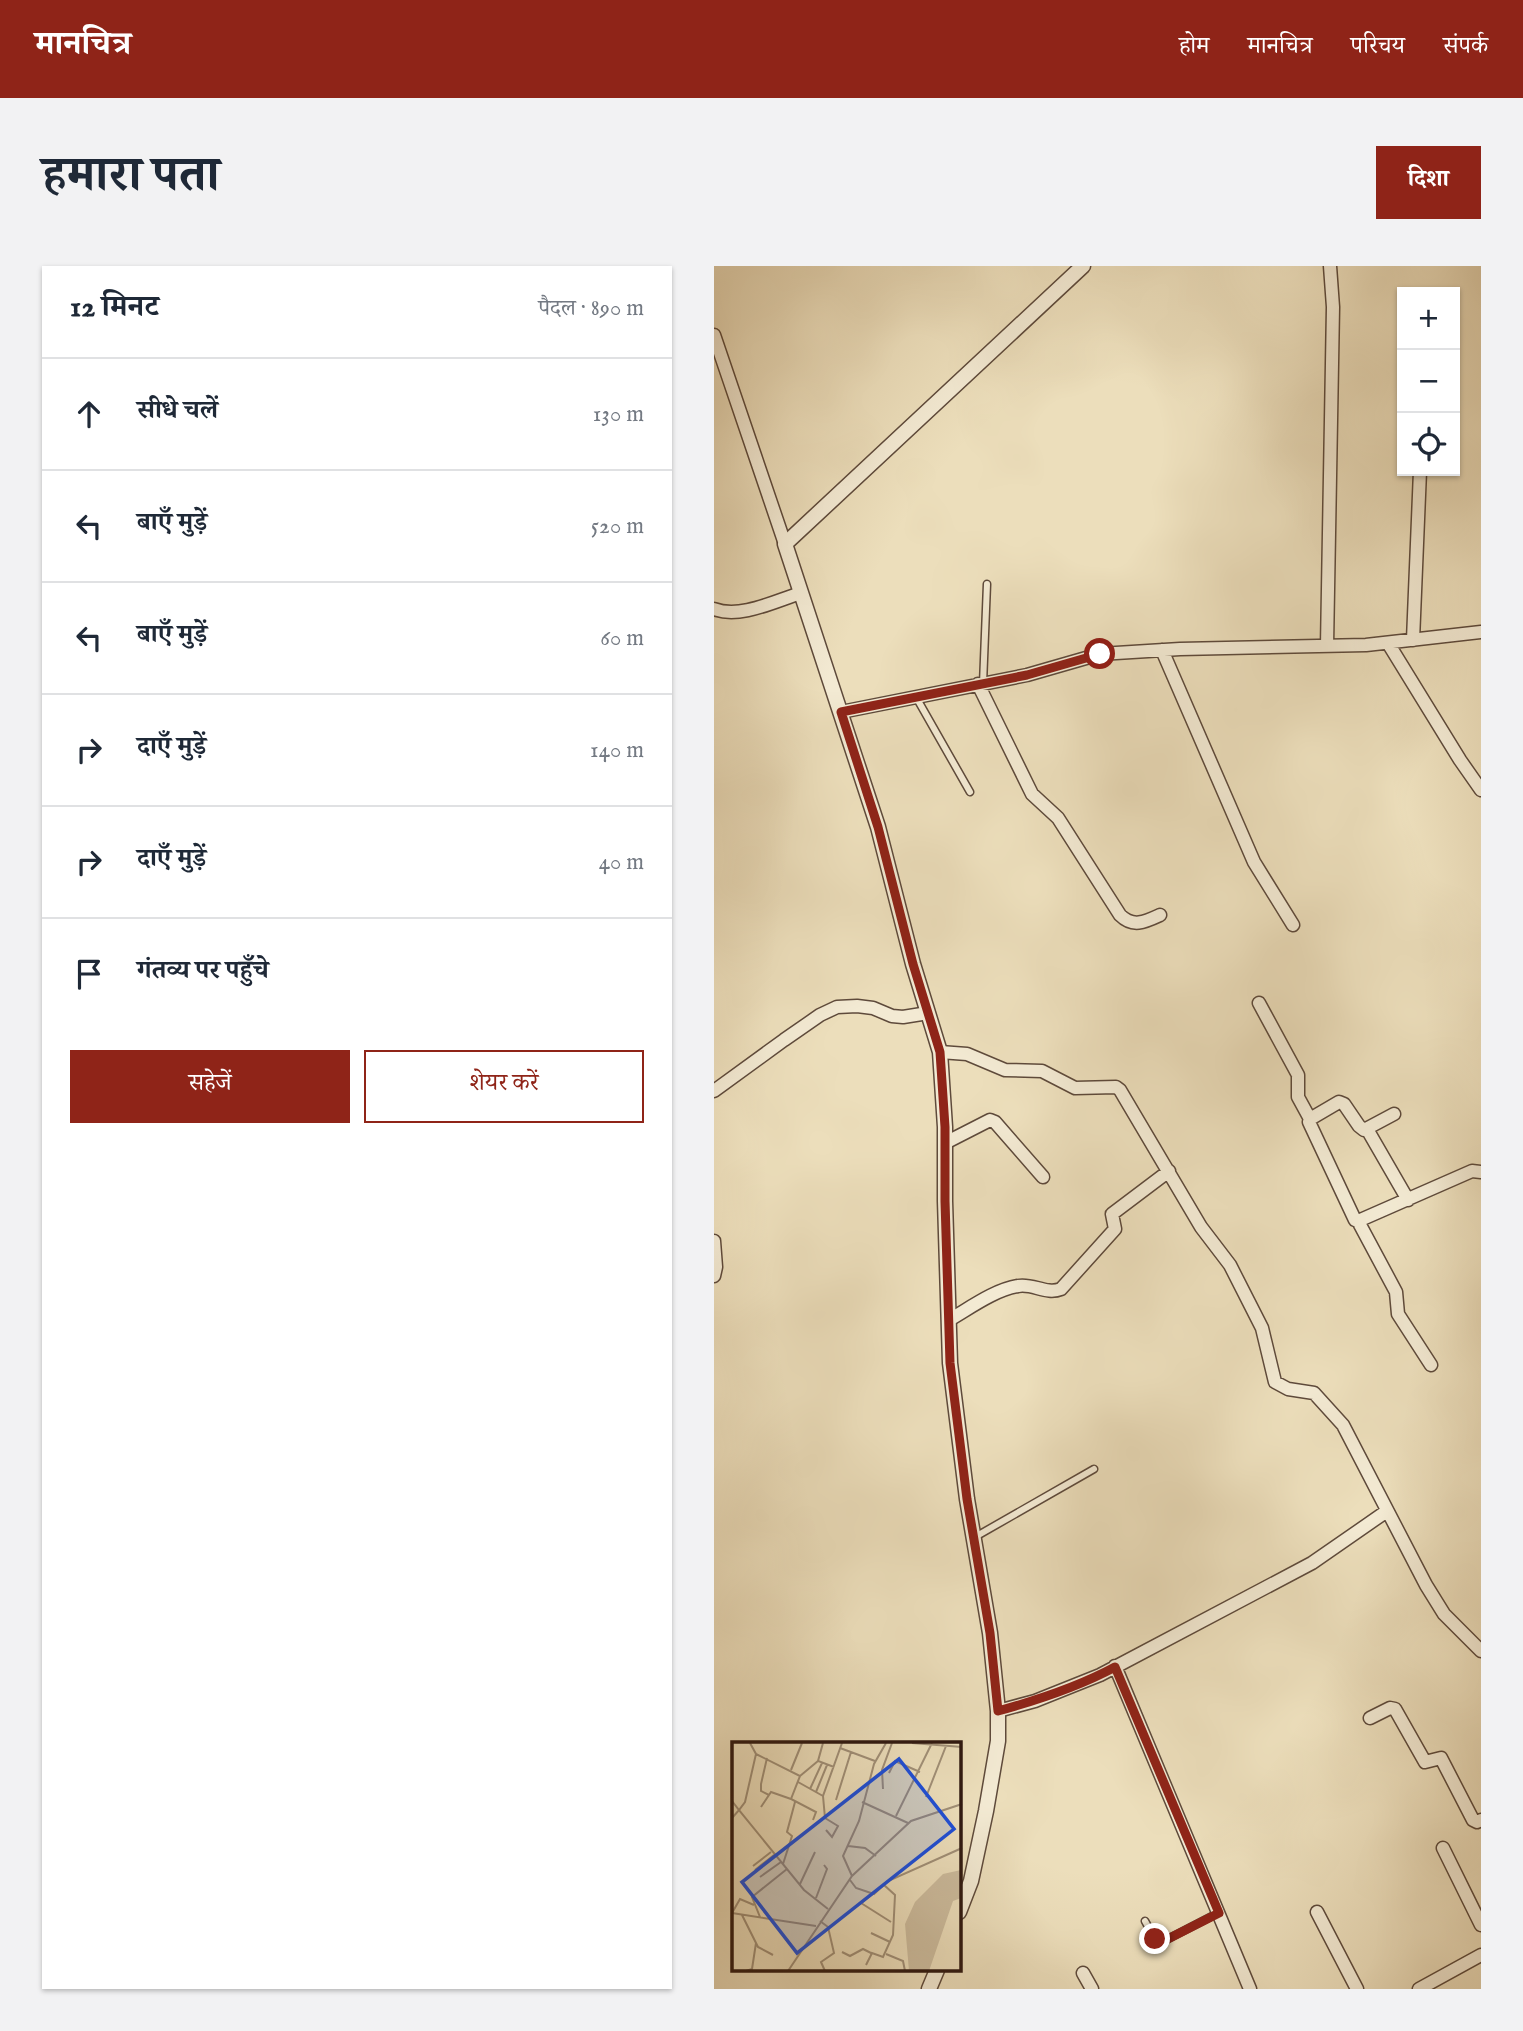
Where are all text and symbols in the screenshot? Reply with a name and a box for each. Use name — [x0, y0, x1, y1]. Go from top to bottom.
text: मानचित्र — [35, 24, 131, 66]
text: होम — [1179, 31, 1209, 62]
text: मानचित्र — [1247, 31, 1313, 62]
text: परिचय — [1351, 31, 1405, 62]
text: संपर्क — [1443, 31, 1488, 62]
text: हमारा पता — [42, 146, 219, 208]
button: दिशा — [1376, 146, 1481, 219]
map controls — [1397, 287, 1460, 476]
button: + — [1397, 287, 1460, 350]
text: 12 मिनट — [70, 289, 159, 327]
text: पैदल · 890 m — [538, 294, 644, 323]
button: − — [1397, 350, 1460, 413]
text: सीधे चलें — [137, 394, 218, 427]
icon: ahead — [70, 395, 108, 433]
text: 130 m — [593, 400, 644, 429]
button: locate — [1397, 413, 1460, 476]
text: बाएँ मुड़ें — [137, 506, 207, 539]
icon: left — [70, 507, 108, 545]
text: 520 m — [591, 512, 644, 541]
text: बाएँ मुड़ें — [137, 618, 207, 651]
icon: left — [70, 619, 108, 657]
text: 60 m — [600, 624, 644, 653]
route start — [1084, 638, 1115, 669]
text: दाएँ मुड़ें — [137, 730, 206, 763]
icon: right — [70, 731, 108, 769]
text: 140 m — [590, 736, 644, 765]
text: दाएँ मुड़ें — [137, 842, 206, 875]
icon: right — [70, 843, 108, 881]
text: 40 m — [599, 848, 644, 877]
text: गंतव्य पर पहुँचे — [137, 954, 269, 987]
icon: arrive — [70, 955, 108, 993]
button: सहेजें — [70, 1050, 350, 1123]
button: शेयर करें — [364, 1050, 644, 1123]
inset map — [732, 1742, 961, 1972]
route end — [1139, 1923, 1170, 1954]

